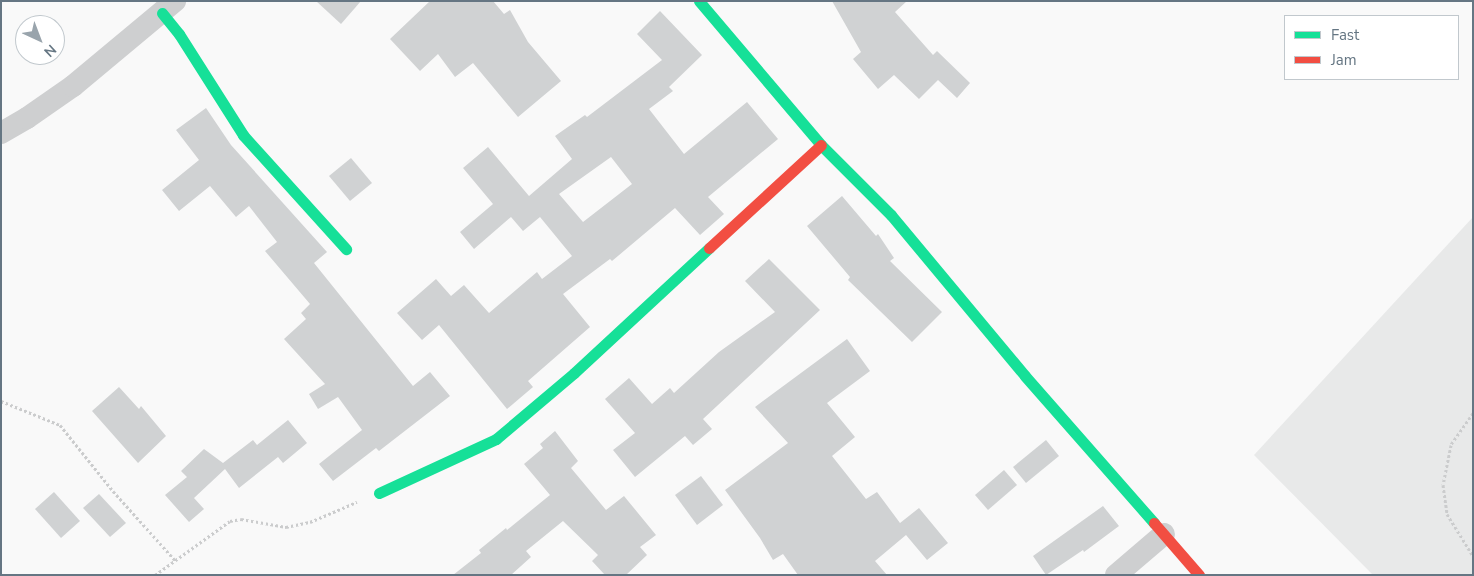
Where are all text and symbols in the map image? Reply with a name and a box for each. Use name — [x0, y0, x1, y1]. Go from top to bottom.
north arrow — [15, 15, 65, 65]
legend — [1284, 15, 1459, 80]
text: Fast — [1331, 25, 1359, 45]
text: N — [40, 40, 60, 61]
text: Jam — [1331, 50, 1357, 70]

